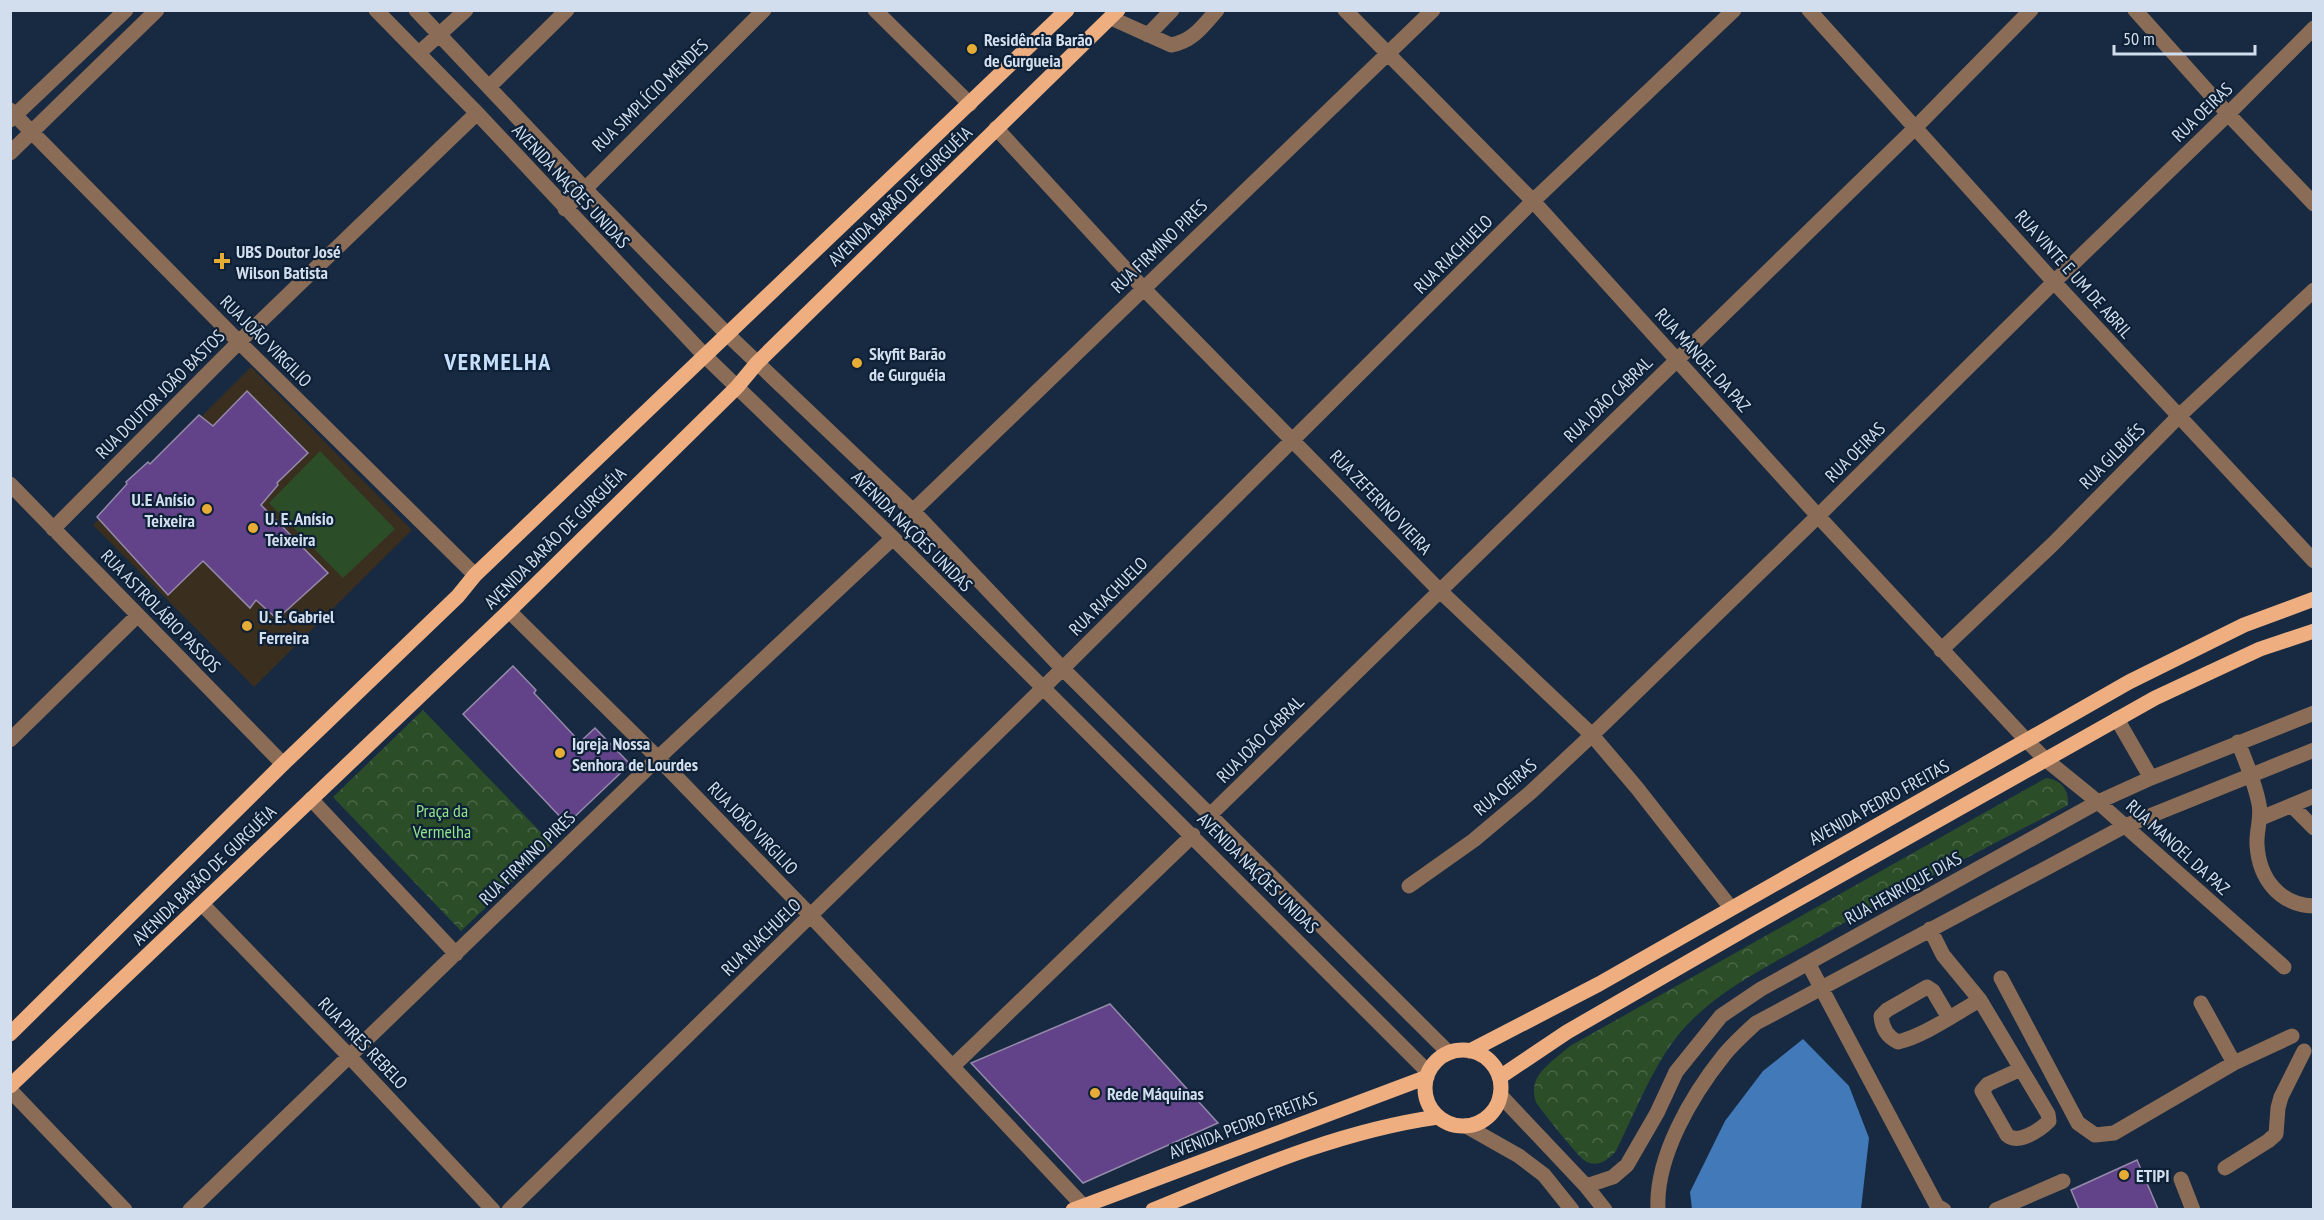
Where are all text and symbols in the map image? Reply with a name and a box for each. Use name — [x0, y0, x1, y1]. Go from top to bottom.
scale bar — [2114, 18, 2255, 56]
text: 50 m — [2123, 27, 2155, 50]
place label: Residência Barão de Gurgueia — [984, 28, 1093, 72]
street label: RUA SIMPLÍCIO MENDES — [587, 33, 713, 156]
marker: Residência Barão de Gurgueia — [965, 42, 979, 56]
street label: RUA OEIRAS — [2167, 77, 2238, 147]
street label: AVENIDA NAÇÕES UNIDAS — [507, 119, 635, 253]
street label: AVENIDA BARÃO DE GURGUÉIA — [823, 121, 977, 271]
street label: RUA FIRMINO PIRES — [1106, 194, 1212, 298]
street label: RUA VINTE E UM DE ABRIL — [2010, 205, 2138, 343]
street label: RUA RIACHUELO — [1409, 210, 1497, 298]
place label: UBS Doutor José Wilson Batista — [235, 240, 341, 284]
marker: UBS Doutor José Wilson Batista — [213, 252, 231, 270]
street label: RUA JOÃO VIRGILIO — [215, 290, 317, 392]
street label: RUA MANOEL DA PAZ — [1650, 303, 1756, 417]
street label: RUA DOUTOR JOÃO BASTOS — [91, 324, 230, 463]
place label: Skyfit Barão de Gurguéia — [869, 342, 946, 386]
district label: VERMELHA — [443, 346, 552, 377]
street label: RUA JOÃO CABRAL — [1559, 351, 1658, 447]
marker: Skyfit Barão de Gurguéia — [850, 356, 864, 370]
street label: RUA OEIRAS — [1820, 417, 1890, 487]
street label: RUA GILBUÉS — [2074, 418, 2150, 494]
street label: RUA ZEFERINO VIEIRA — [1325, 445, 1437, 560]
street label: AVENIDA BARÃO DE GURGUÉIA — [479, 462, 631, 614]
street label: AVENIDA NAÇÕES UNIDAS — [847, 466, 978, 597]
place label: U.E Anísio Teixeira — [132, 488, 195, 532]
marker: U.E Anísio Teixeira — [200, 502, 214, 516]
place label: U. E. Anísio Teixeira — [265, 507, 334, 551]
marker: U. E. Anísio Teixeira — [246, 521, 260, 535]
street label: RUA ASTROLÁBIO PASSOS — [96, 544, 226, 678]
street label: RUA RIACHUELO — [1064, 552, 1152, 640]
place label: U. E. Gabriel Ferreira — [259, 605, 335, 649]
marker: U. E. Gabriel Ferreira — [240, 619, 254, 633]
street label: RUA JOÃO CABRAL — [1211, 690, 1309, 788]
place label: Igreja Nossa Senhora de Lourdes — [572, 732, 698, 776]
marker: Igreja Nossa Senhora de Lourdes — [553, 746, 567, 760]
street label: RUA OEIRAS — [1469, 753, 1541, 821]
street label: AVENIDA PEDRO FREITAS — [1805, 754, 1953, 850]
street label: RUA JOÃO VIRGILIO — [703, 777, 803, 879]
street label: RUA MANOEL DA PAZ — [2121, 794, 2235, 900]
park label: Praça da Vermelha — [412, 799, 471, 843]
street label: AVENIDA BARÃO DE GURGUÉIA — [127, 800, 281, 950]
street label: RUA FIRMINO PIRES — [474, 806, 580, 910]
street label: AVENIDA NAÇÕES UNIDAS — [1193, 808, 1324, 939]
street label: RUA HENRIQUE DIAS — [1840, 846, 1966, 930]
street label: RUA RIACHUELO — [716, 893, 806, 981]
street label: RUA PIRES REBELO — [313, 992, 413, 1094]
place label: Rede Máquinas — [1107, 1082, 1204, 1105]
marker: Rede Máquinas — [1088, 1086, 1102, 1100]
street label: AVENIDA PEDRO FREITAS — [1166, 1086, 1321, 1164]
place label: ETIPI — [2136, 1164, 2169, 1187]
marker: ETIPI — [2117, 1168, 2131, 1182]

